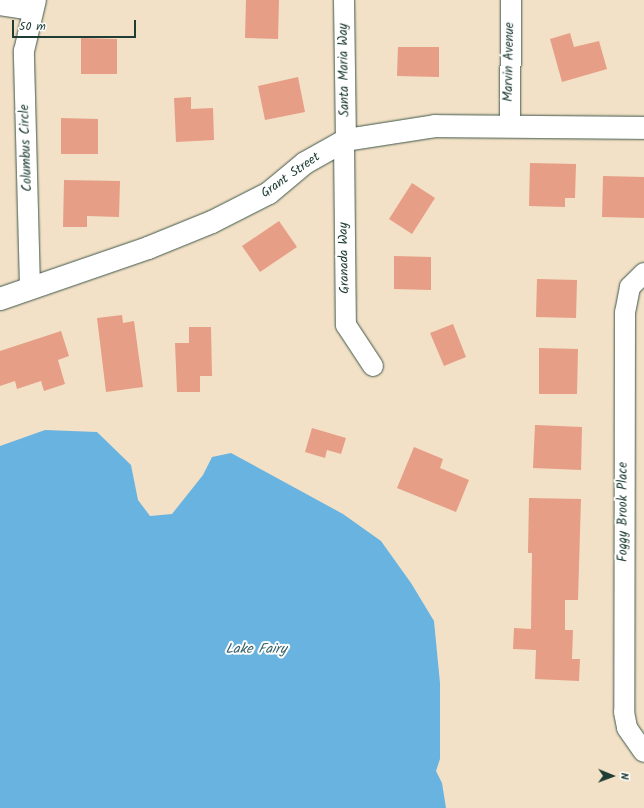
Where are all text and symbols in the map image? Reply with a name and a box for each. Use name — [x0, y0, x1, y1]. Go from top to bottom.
scale bar — [14, 12, 138, 38]
text: 50 m — [19, 17, 46, 36]
street label: Marvin Avenue — [502, 22, 518, 102]
street label: Santa Maria Way — [336, 23, 354, 117]
street label: Columbus Circle — [18, 104, 36, 192]
street label: Grant Street — [258, 150, 324, 202]
street label: Granada Way — [337, 222, 353, 294]
street label: Foggy Brook Place — [616, 462, 632, 562]
water label: Lake Fairy — [225, 641, 287, 657]
north arrow — [592, 756, 632, 796]
text: N — [615, 773, 633, 780]

